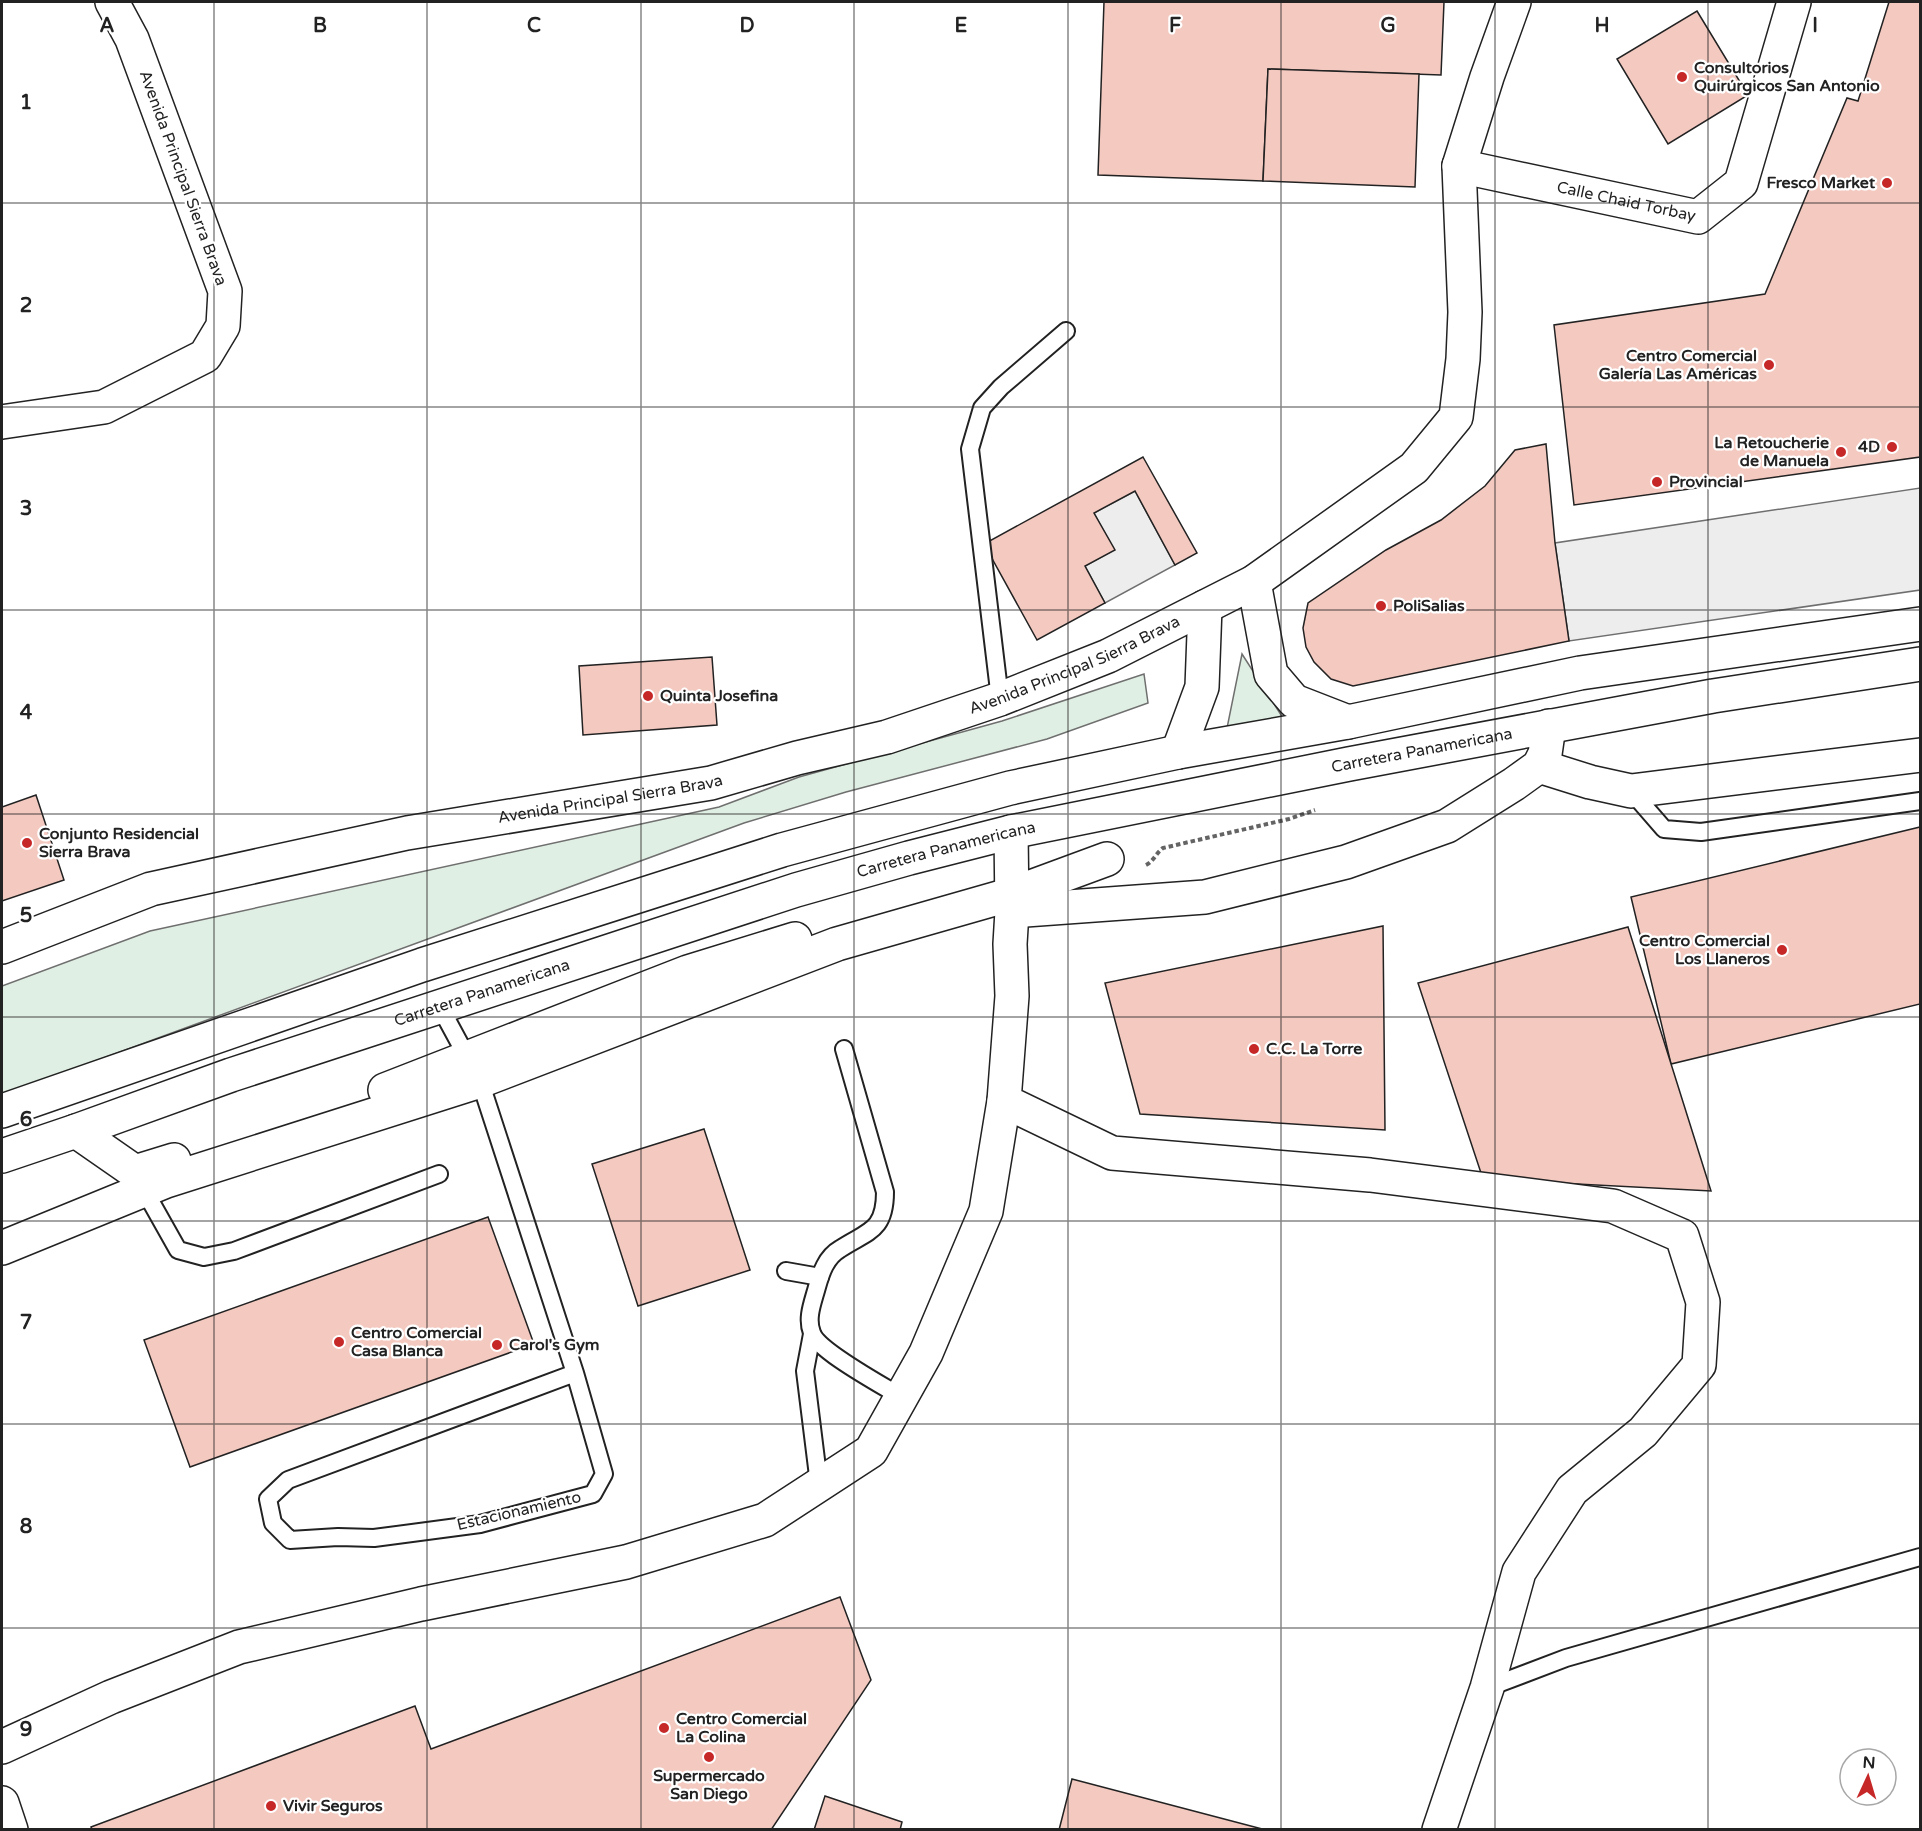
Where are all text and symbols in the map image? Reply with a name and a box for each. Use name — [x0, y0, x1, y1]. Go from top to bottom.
text: A — [100, 14, 115, 38]
text: B — [313, 14, 327, 38]
text: C — [527, 14, 541, 38]
text: D — [739, 14, 755, 38]
text: E — [955, 14, 968, 38]
text: F — [1169, 14, 1181, 38]
text: G — [1380, 14, 1396, 38]
text: H — [1594, 14, 1610, 38]
text: I — [1812, 14, 1818, 38]
place label: Consultorios Quirúrgicos San Antonio — [1694, 58, 1880, 96]
street label: Avenida Principal Sierra Brava — [135, 68, 231, 288]
marker: Consultorios Quirúrgicos San Antonio — [1675, 70, 1689, 84]
text: 1 — [20, 91, 32, 115]
place label: Fresco Market — [1766, 173, 1876, 193]
marker: Fresco Market — [1880, 176, 1894, 190]
street label: Calle Chaid Torbay — [1555, 177, 1698, 226]
text: 2 — [20, 294, 32, 318]
place label: Centro Comercial Galería Las Américas — [1599, 346, 1757, 384]
marker: Centro Comercial Galería Las Américas — [1762, 358, 1776, 372]
place label: La Retoucherie de Manuela — [1714, 433, 1829, 471]
place label: 4D — [1858, 437, 1880, 457]
marker: 4D — [1885, 440, 1899, 454]
marker: La Retoucherie de Manuela — [1834, 445, 1848, 459]
place label: Provincial — [1669, 472, 1743, 492]
marker: Provincial — [1650, 475, 1664, 489]
text: 3 — [20, 497, 32, 521]
place label: PoliSalias — [1393, 596, 1465, 616]
marker: PoliSalias — [1374, 599, 1388, 613]
street label: Avenida Principal Sierra Brava — [966, 611, 1183, 719]
place label: Quinta Josefina — [660, 686, 778, 706]
marker: Quinta Josefina — [641, 689, 655, 703]
text: 4 — [20, 701, 33, 725]
street label: Carretera Panamericana — [1330, 724, 1514, 777]
street label: Avenida Principal Sierra Brava — [496, 770, 725, 828]
street label: Carretera Panamericana — [854, 817, 1037, 882]
place label: Conjunto Residencial Sierra Brava — [39, 824, 199, 862]
marker: Conjunto Residencial Sierra Brava — [20, 836, 34, 850]
text: 5 — [20, 904, 32, 928]
place label: Centro Comercial Los Llaneros — [1639, 931, 1770, 969]
marker: Centro Comercial Los Llaneros — [1775, 943, 1789, 957]
street label: Carretera Panamericana — [391, 955, 572, 1031]
place label: C.C. La Torre — [1266, 1039, 1362, 1059]
marker: C.C. La Torre — [1247, 1042, 1261, 1056]
text: 6 — [20, 1108, 32, 1132]
text: 7 — [20, 1311, 32, 1335]
place label: Centro Comercial Casa Blanca — [351, 1323, 482, 1361]
marker: Centro Comercial Casa Blanca — [332, 1335, 346, 1349]
place label: Carol's Gym — [509, 1335, 600, 1355]
marker: Carol's Gym — [490, 1338, 504, 1352]
street label: Estacionamiento — [455, 1487, 583, 1535]
text: 8 — [20, 1515, 32, 1539]
place label: Centro Comercial La Colina — [676, 1709, 807, 1747]
text: 9 — [20, 1718, 32, 1742]
marker: Centro Comercial La Colina — [657, 1721, 671, 1735]
north arrow — [1838, 1747, 1898, 1807]
marker: Supermercado San Diego — [702, 1750, 716, 1764]
text: N — [1862, 1753, 1876, 1773]
place label: Supermercado San Diego — [653, 1766, 765, 1804]
place label: Vivir Seguros — [283, 1796, 383, 1816]
marker: Vivir Seguros — [264, 1799, 278, 1813]

